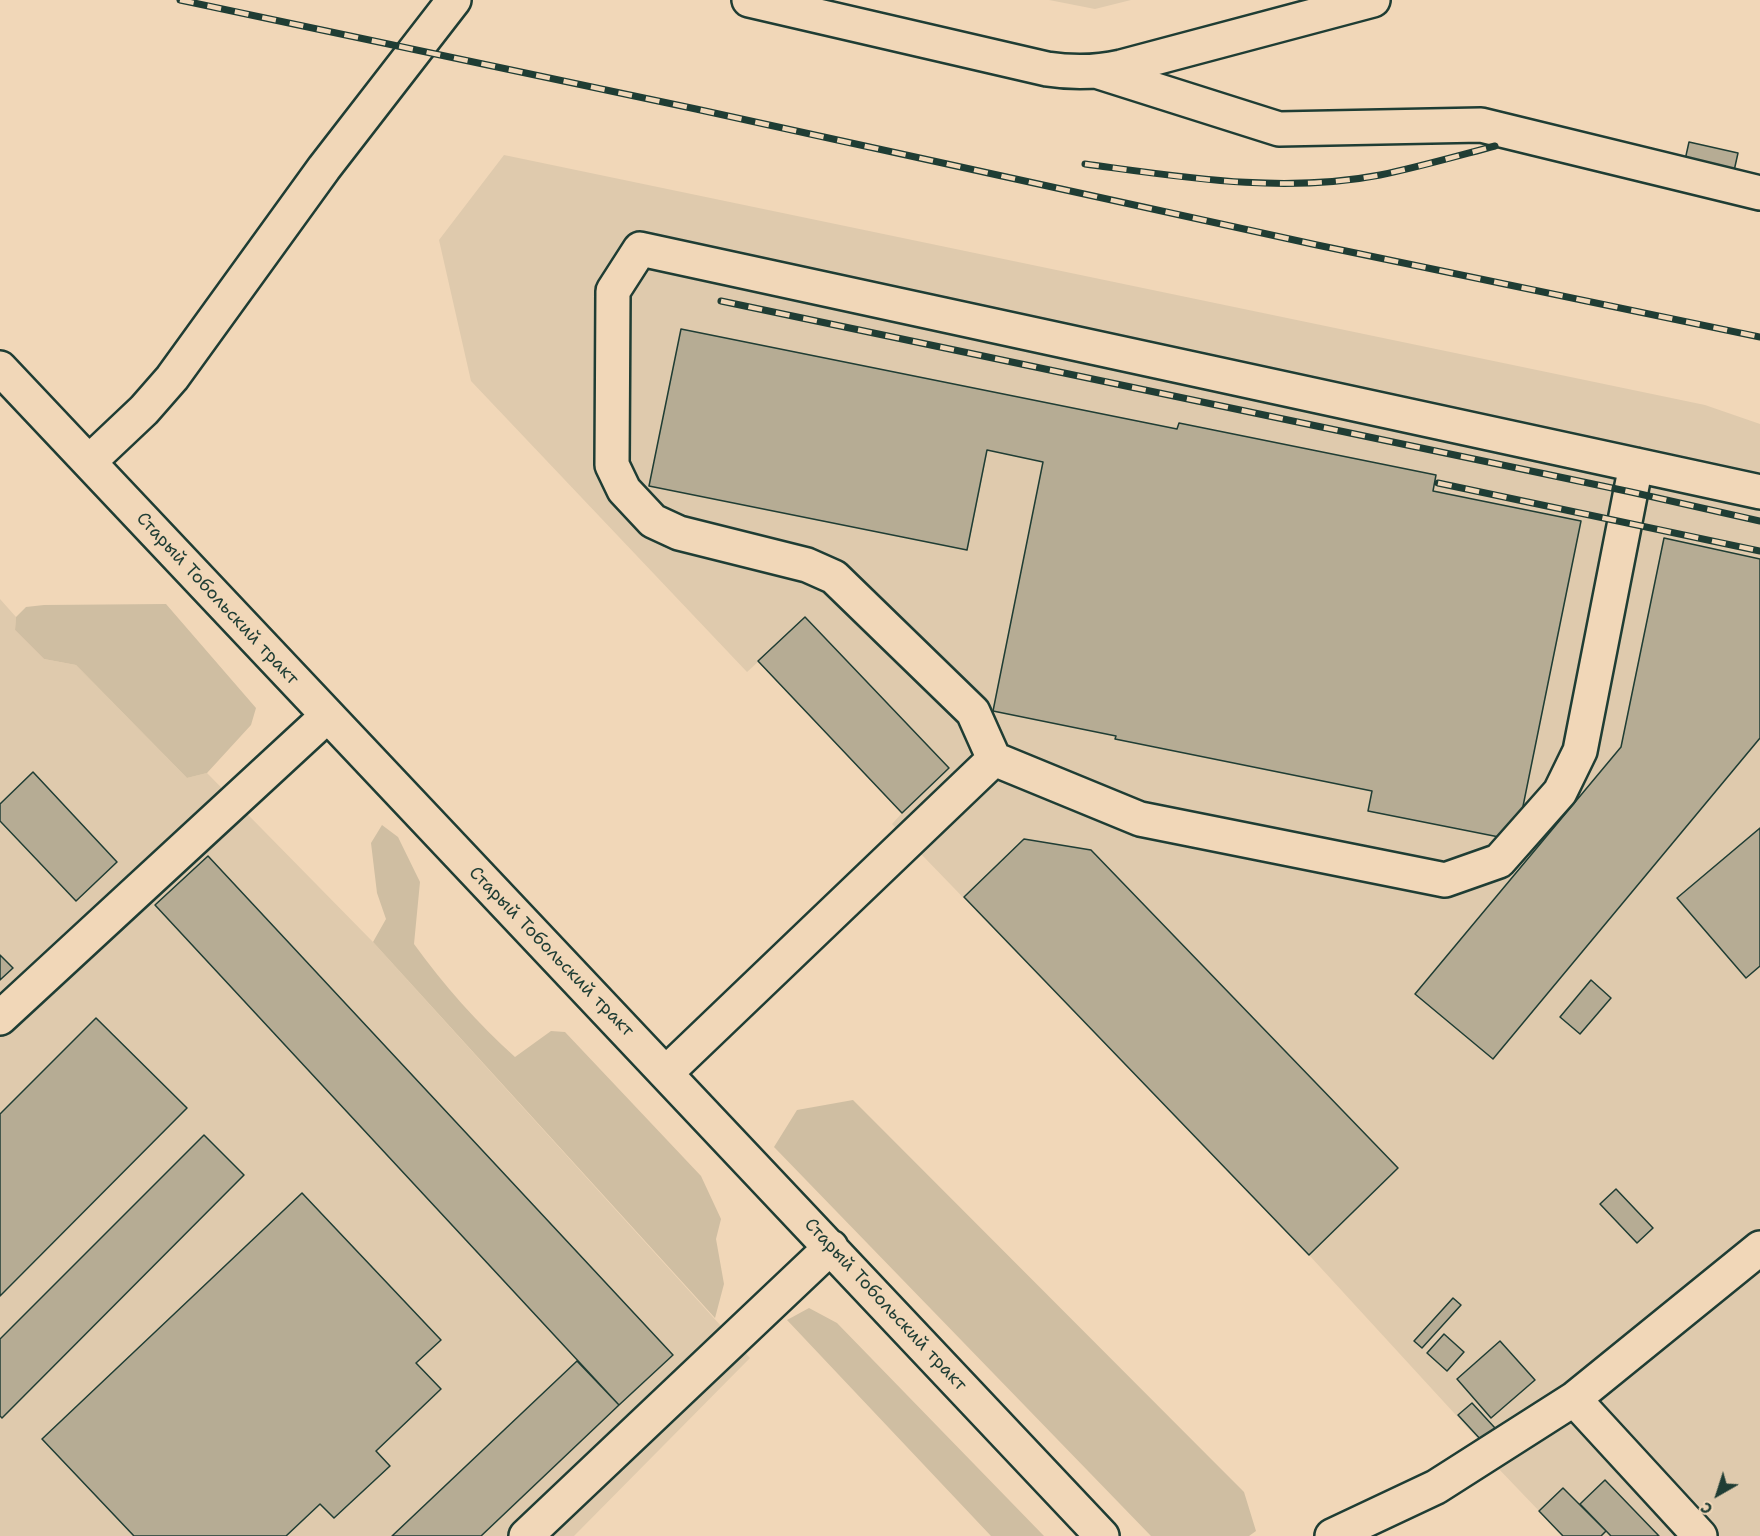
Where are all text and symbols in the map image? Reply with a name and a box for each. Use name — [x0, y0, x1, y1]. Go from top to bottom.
street label: Старый Тобольский тракт — [131, 508, 303, 690]
street label: Старый Тобольский тракт — [464, 862, 638, 1042]
street label: Старый Тобольский тракт — [799, 1214, 971, 1396]
north arrow — [1688, 1464, 1748, 1524]
text: С — [1696, 1497, 1717, 1520]

